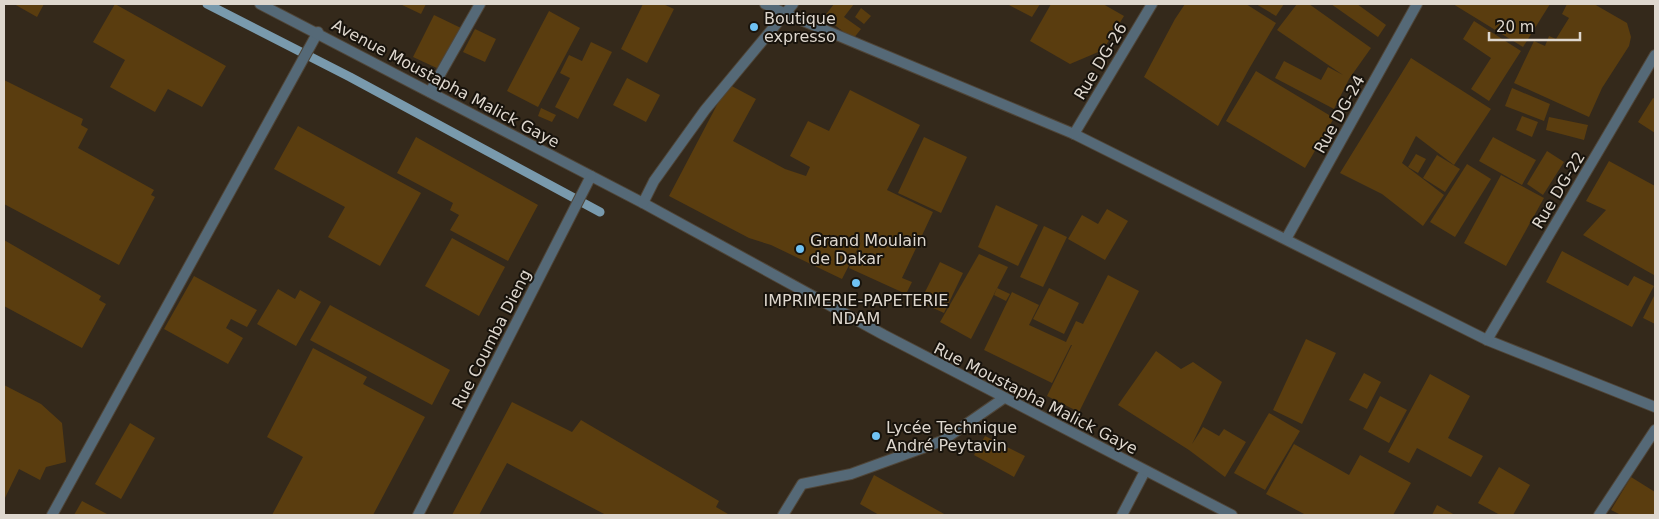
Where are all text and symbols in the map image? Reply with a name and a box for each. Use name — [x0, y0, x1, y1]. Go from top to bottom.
place label: Boutique expresso — [764, 9, 836, 46]
scale bar — [1489, 10, 1580, 42]
street label: Avenue Moustapha Malick Gaye — [329, 15, 563, 152]
text: 20 m — [1496, 18, 1534, 36]
street label: Rue DG-26 — [1070, 19, 1131, 103]
marker: Boutique expresso — [748, 21, 760, 33]
street label: Rue DG-24 — [1310, 72, 1369, 157]
street label: Rue DG-22 — [1528, 148, 1589, 232]
place label: Grand Moulain de Dakar — [810, 231, 927, 268]
marker: Grand Moulain de Dakar — [794, 243, 806, 255]
street label: Rue Coumba Dieng — [448, 266, 535, 412]
marker: IMPRIMERIE-PAPETERIE NDAM — [850, 277, 862, 289]
place label: IMPRIMERIE-PAPETERIE NDAM — [764, 291, 948, 328]
street label: Rue Moustapha Malick Gaye — [931, 339, 1141, 458]
place label: Lycée Technique André Peytavin — [886, 418, 1017, 455]
marker: Lycée Technique André Peytavin — [870, 430, 882, 442]

